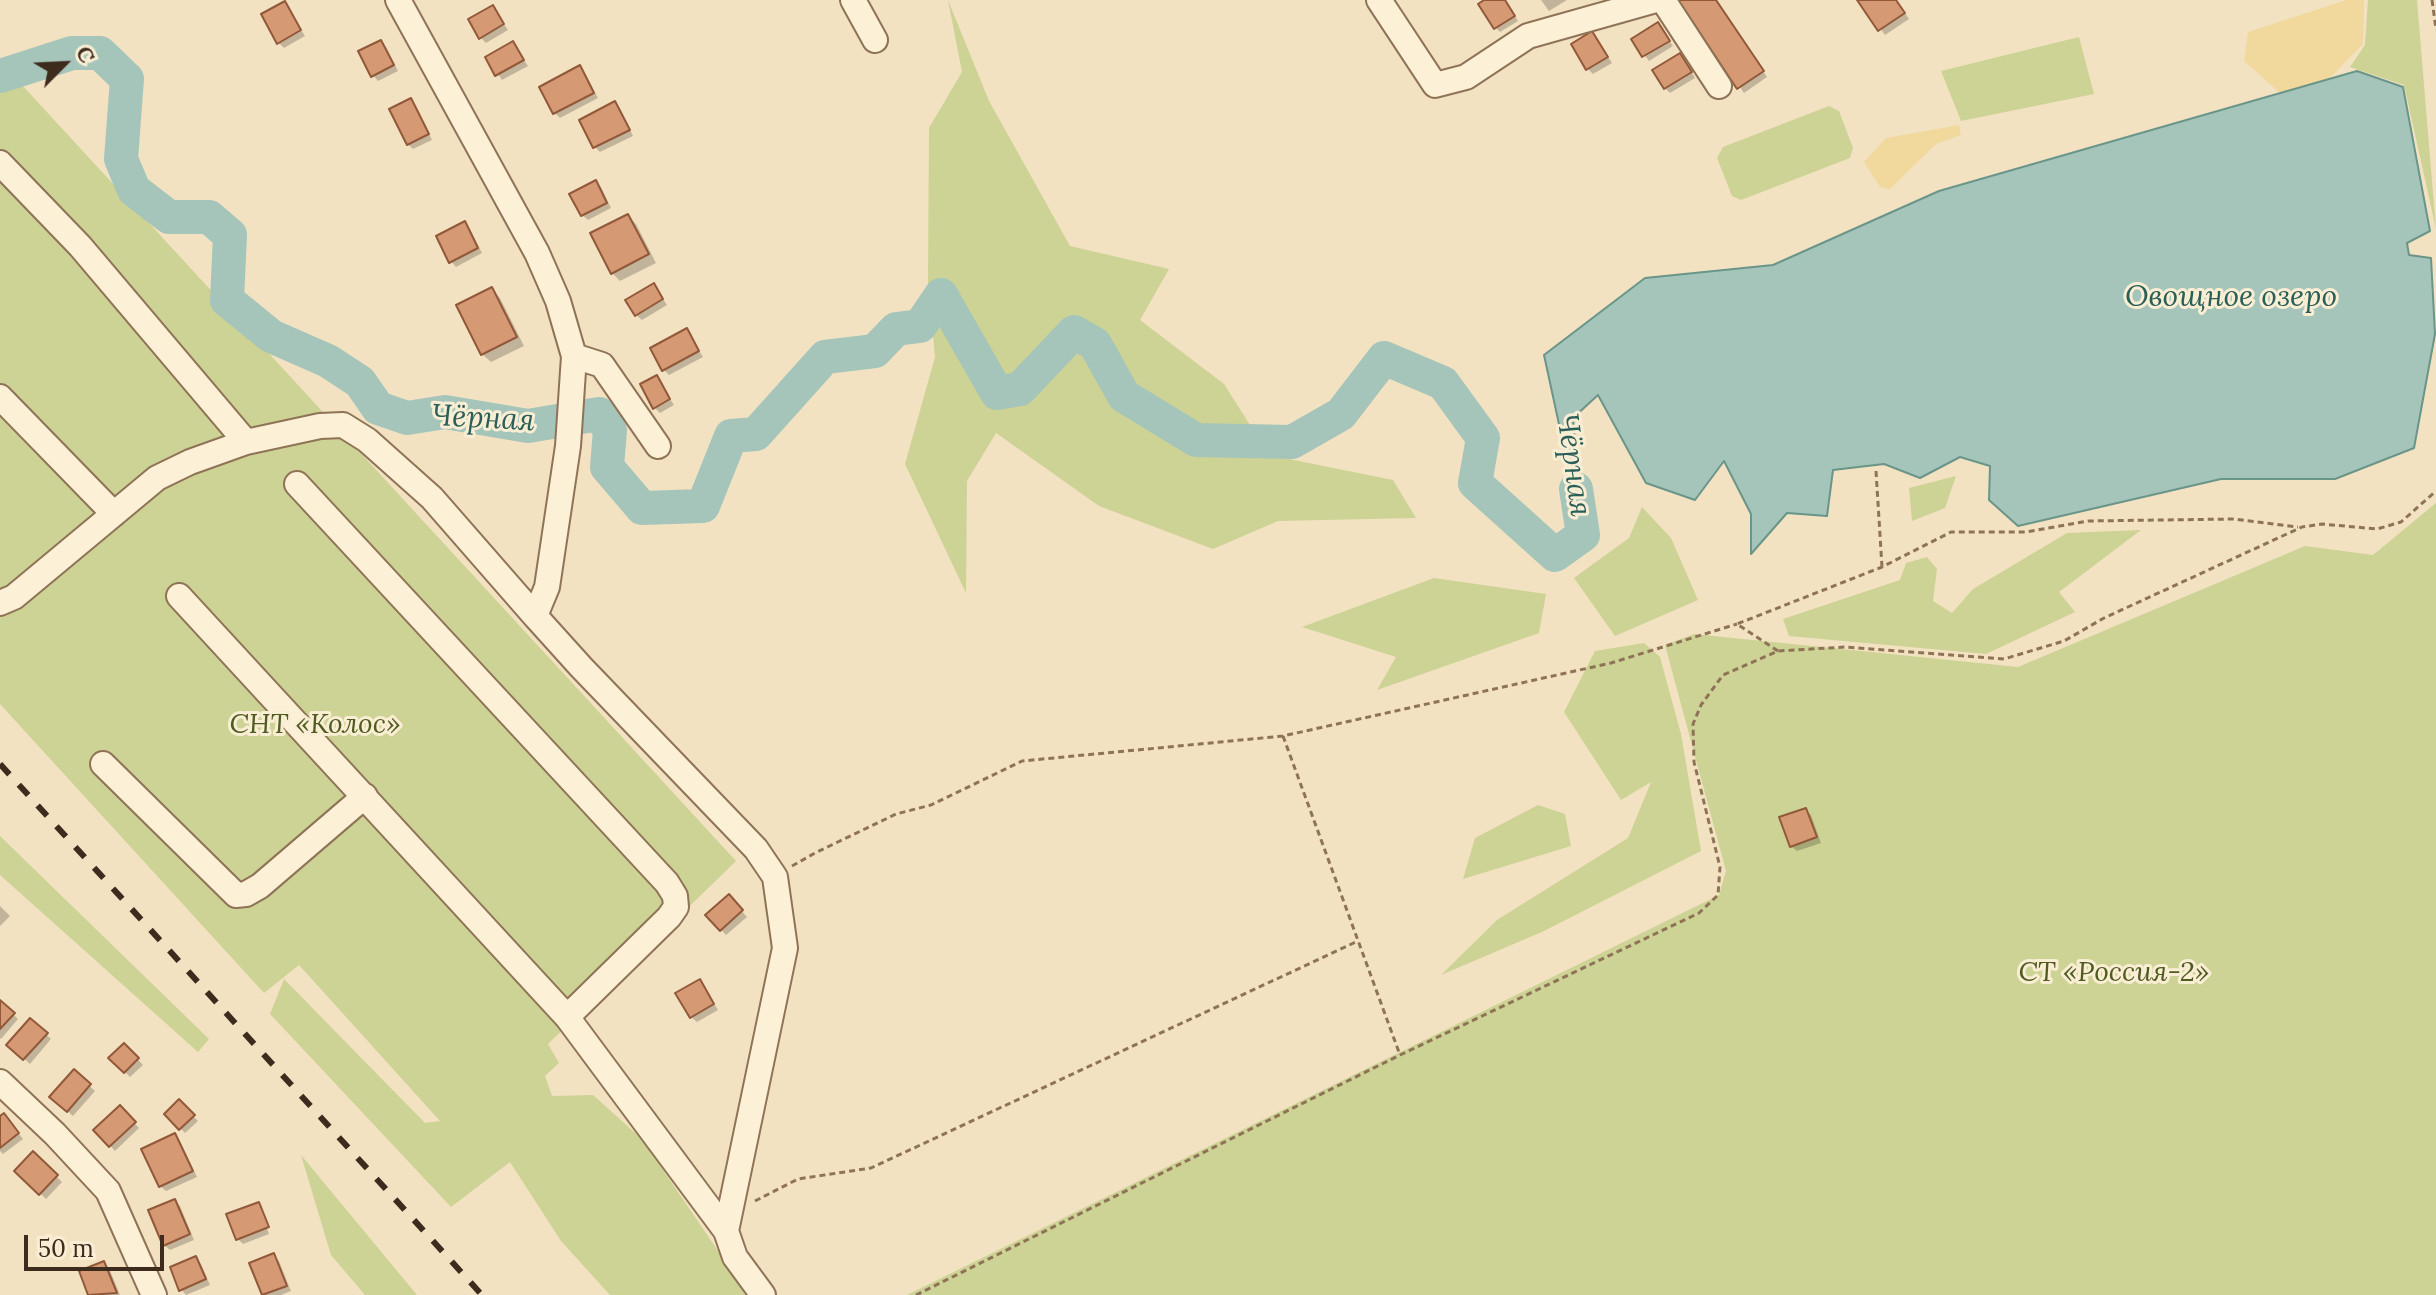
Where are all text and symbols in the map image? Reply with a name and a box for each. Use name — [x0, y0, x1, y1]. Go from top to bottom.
north arrow — [24, 24, 104, 104]
text: С — [70, 42, 102, 67]
water label: Овощное озеро — [2125, 279, 2337, 315]
water label: Чёрная — [430, 398, 536, 440]
water label: Чёрная — [1548, 411, 1598, 519]
park label: СНТ «Колос» — [230, 708, 400, 742]
park label: СТ «Россия-2» — [2019, 956, 2209, 990]
scale bar — [28, 1219, 168, 1269]
text: 50 m — [38, 1233, 94, 1264]

